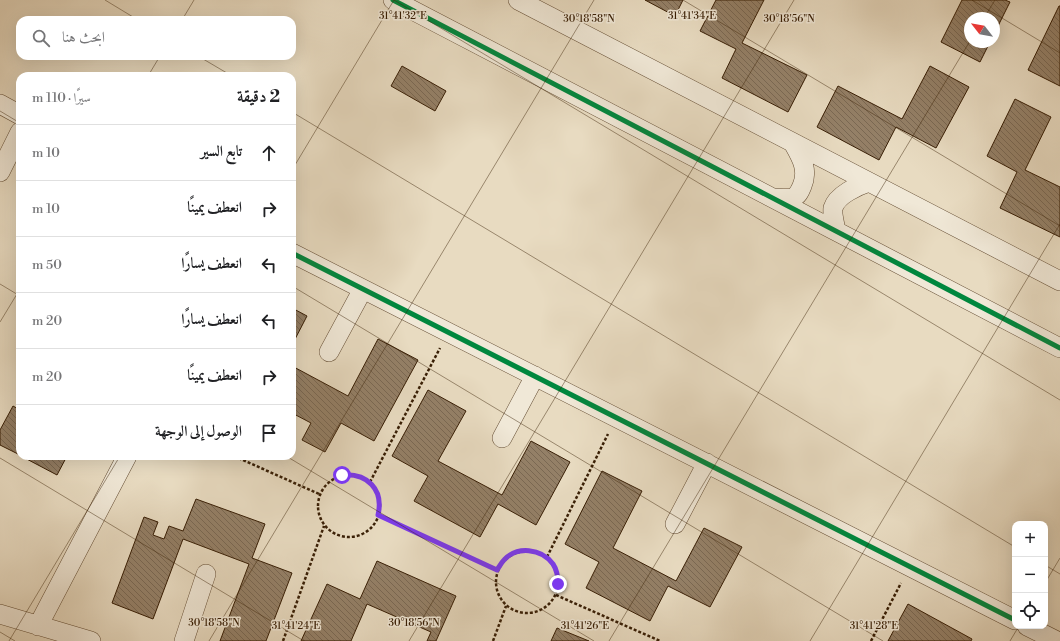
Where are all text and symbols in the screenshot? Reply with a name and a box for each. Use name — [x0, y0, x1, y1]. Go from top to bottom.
text: 31°41'32"E — [379, 10, 427, 22]
text: 31°41'34"E — [668, 10, 716, 22]
north arrow — [964, 12, 1000, 48]
text: 30°18'58"N — [563, 13, 615, 25]
text: 30°18'56"N — [763, 13, 815, 25]
search box — [16, 16, 296, 60]
icon: search — [30, 27, 52, 49]
text: ابحث هنا — [62, 28, 105, 47]
text: 2 دقيقة — [237, 86, 280, 108]
text: سيرًا · 110 m — [32, 90, 91, 106]
text: تابع السير — [200, 142, 242, 161]
icon: ahead — [258, 142, 280, 164]
text: 10 m — [32, 145, 60, 161]
text: انعطف يمينًا — [187, 198, 242, 217]
icon: right — [258, 198, 280, 220]
text: 10 m — [32, 201, 60, 217]
text: انعطف يسارًا — [181, 254, 242, 273]
icon: left — [258, 254, 280, 276]
text: 50 m — [32, 257, 62, 273]
text: انعطف يسارًا — [181, 310, 242, 329]
icon: left — [258, 310, 280, 332]
text: 20 m — [32, 313, 62, 329]
text: انعطف يمينًا — [187, 366, 242, 385]
icon: right — [258, 366, 280, 388]
text: 20 m — [32, 369, 62, 385]
text: الوصول إلى الوجهة — [155, 422, 242, 441]
icon: arrive — [258, 422, 280, 444]
route start — [333, 466, 351, 484]
map controls — [1012, 521, 1048, 629]
button: + — [1012, 521, 1048, 557]
button: − — [1012, 557, 1048, 593]
route end — [549, 575, 567, 593]
button: locate — [1012, 593, 1048, 629]
text: 30°18'58"N — [188, 617, 240, 629]
text: 30°18'56"N — [388, 617, 440, 629]
text: 31°41'24"E — [272, 620, 320, 632]
text: 31°41'26"E — [561, 620, 609, 632]
text: 31°41'28"E — [850, 620, 898, 632]

